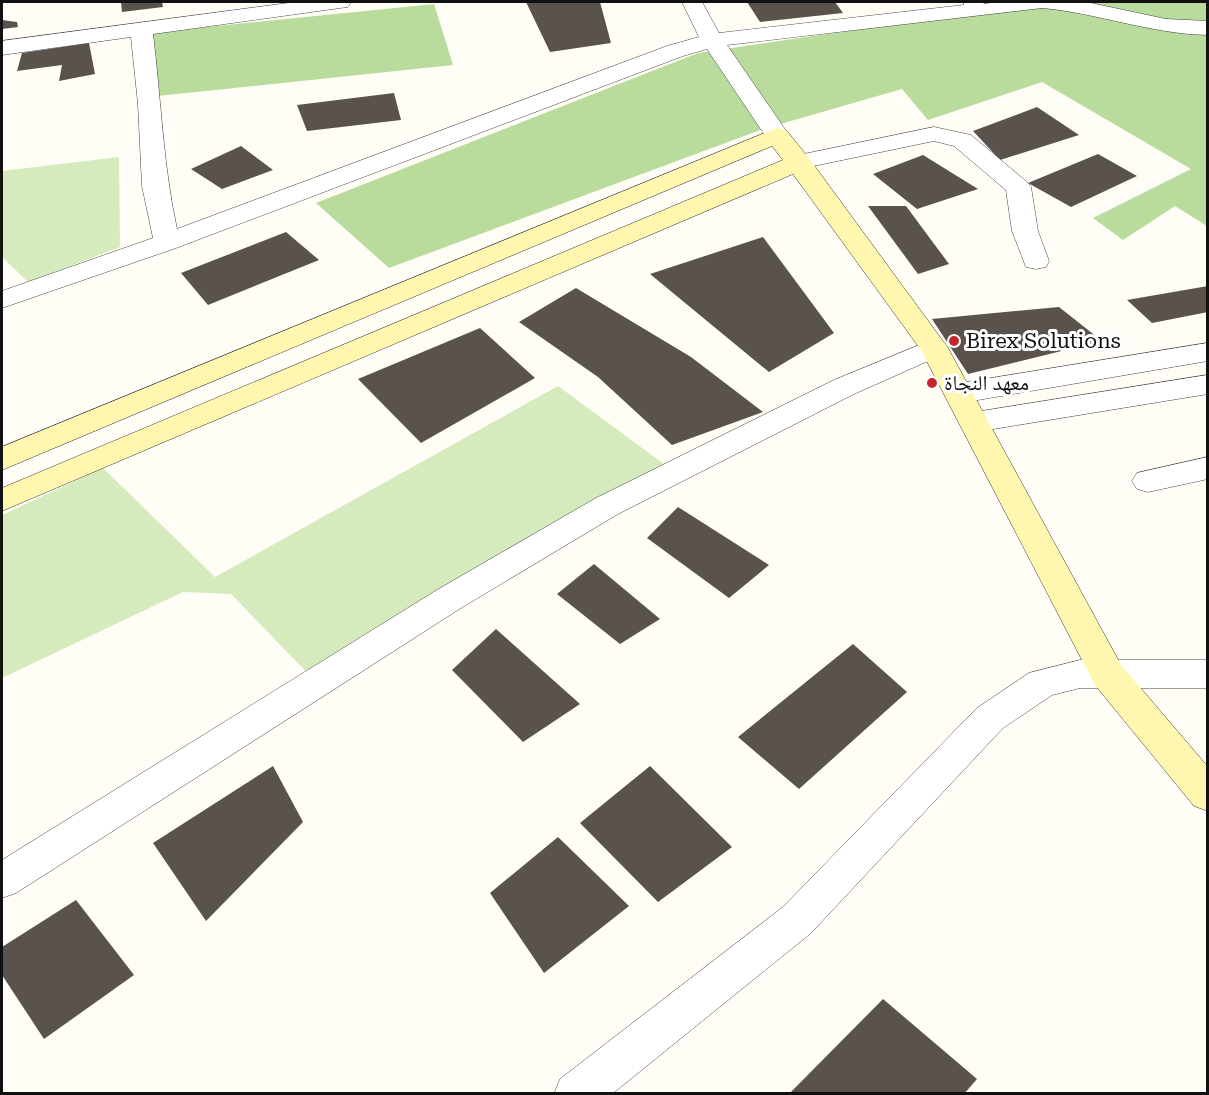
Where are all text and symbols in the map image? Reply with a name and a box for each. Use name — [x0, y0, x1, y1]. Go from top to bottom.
place label: Birex Solutions — [966, 329, 1121, 353]
marker: Birex Solutions — [947, 334, 961, 348]
place label: معهد النجاة — [944, 371, 1029, 395]
marker: معهد النجاة — [925, 376, 939, 390]

